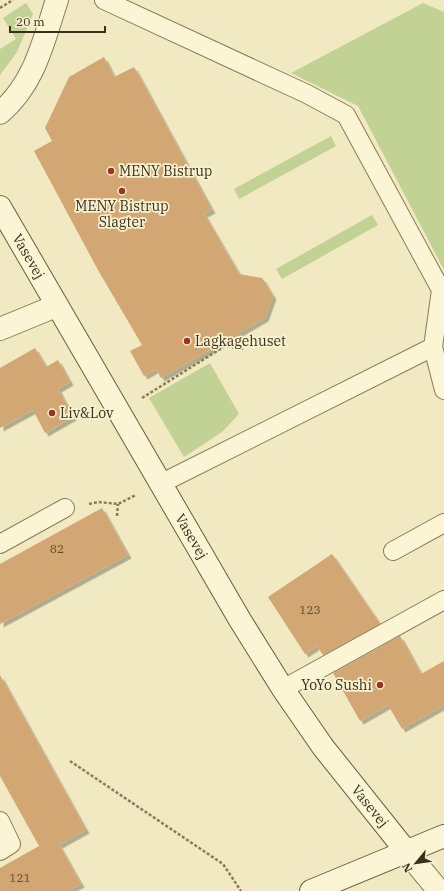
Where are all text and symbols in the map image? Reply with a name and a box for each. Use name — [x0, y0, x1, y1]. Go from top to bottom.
scale bar — [10, 8, 105, 34]
text: 20 m — [16, 14, 45, 29]
place label: MENY Bistrup — [119, 162, 212, 180]
marker: MENY Bistrup — [106, 166, 116, 176]
marker: MENY Bistrup Slagter — [117, 186, 127, 196]
place label: MENY Bistrup Slagter — [75, 197, 169, 231]
street label: Vasevej — [8, 230, 49, 282]
place label: Lagkagehuset — [195, 332, 286, 350]
marker: Lagkagehuset — [182, 336, 192, 346]
place label: Liv&Lov — [60, 404, 114, 422]
marker: Liv&Lov — [47, 408, 57, 418]
street label: Vasevej — [171, 510, 212, 562]
house number: 82 — [50, 541, 64, 556]
house number: 123 — [299, 602, 321, 617]
place label: YoYo Sushi — [301, 676, 372, 694]
marker: YoYo Sushi — [375, 680, 385, 690]
street label: Vasevej — [348, 781, 393, 831]
north arrow — [396, 843, 436, 883]
text: N — [399, 860, 415, 875]
house number: 121 — [9, 870, 31, 885]

